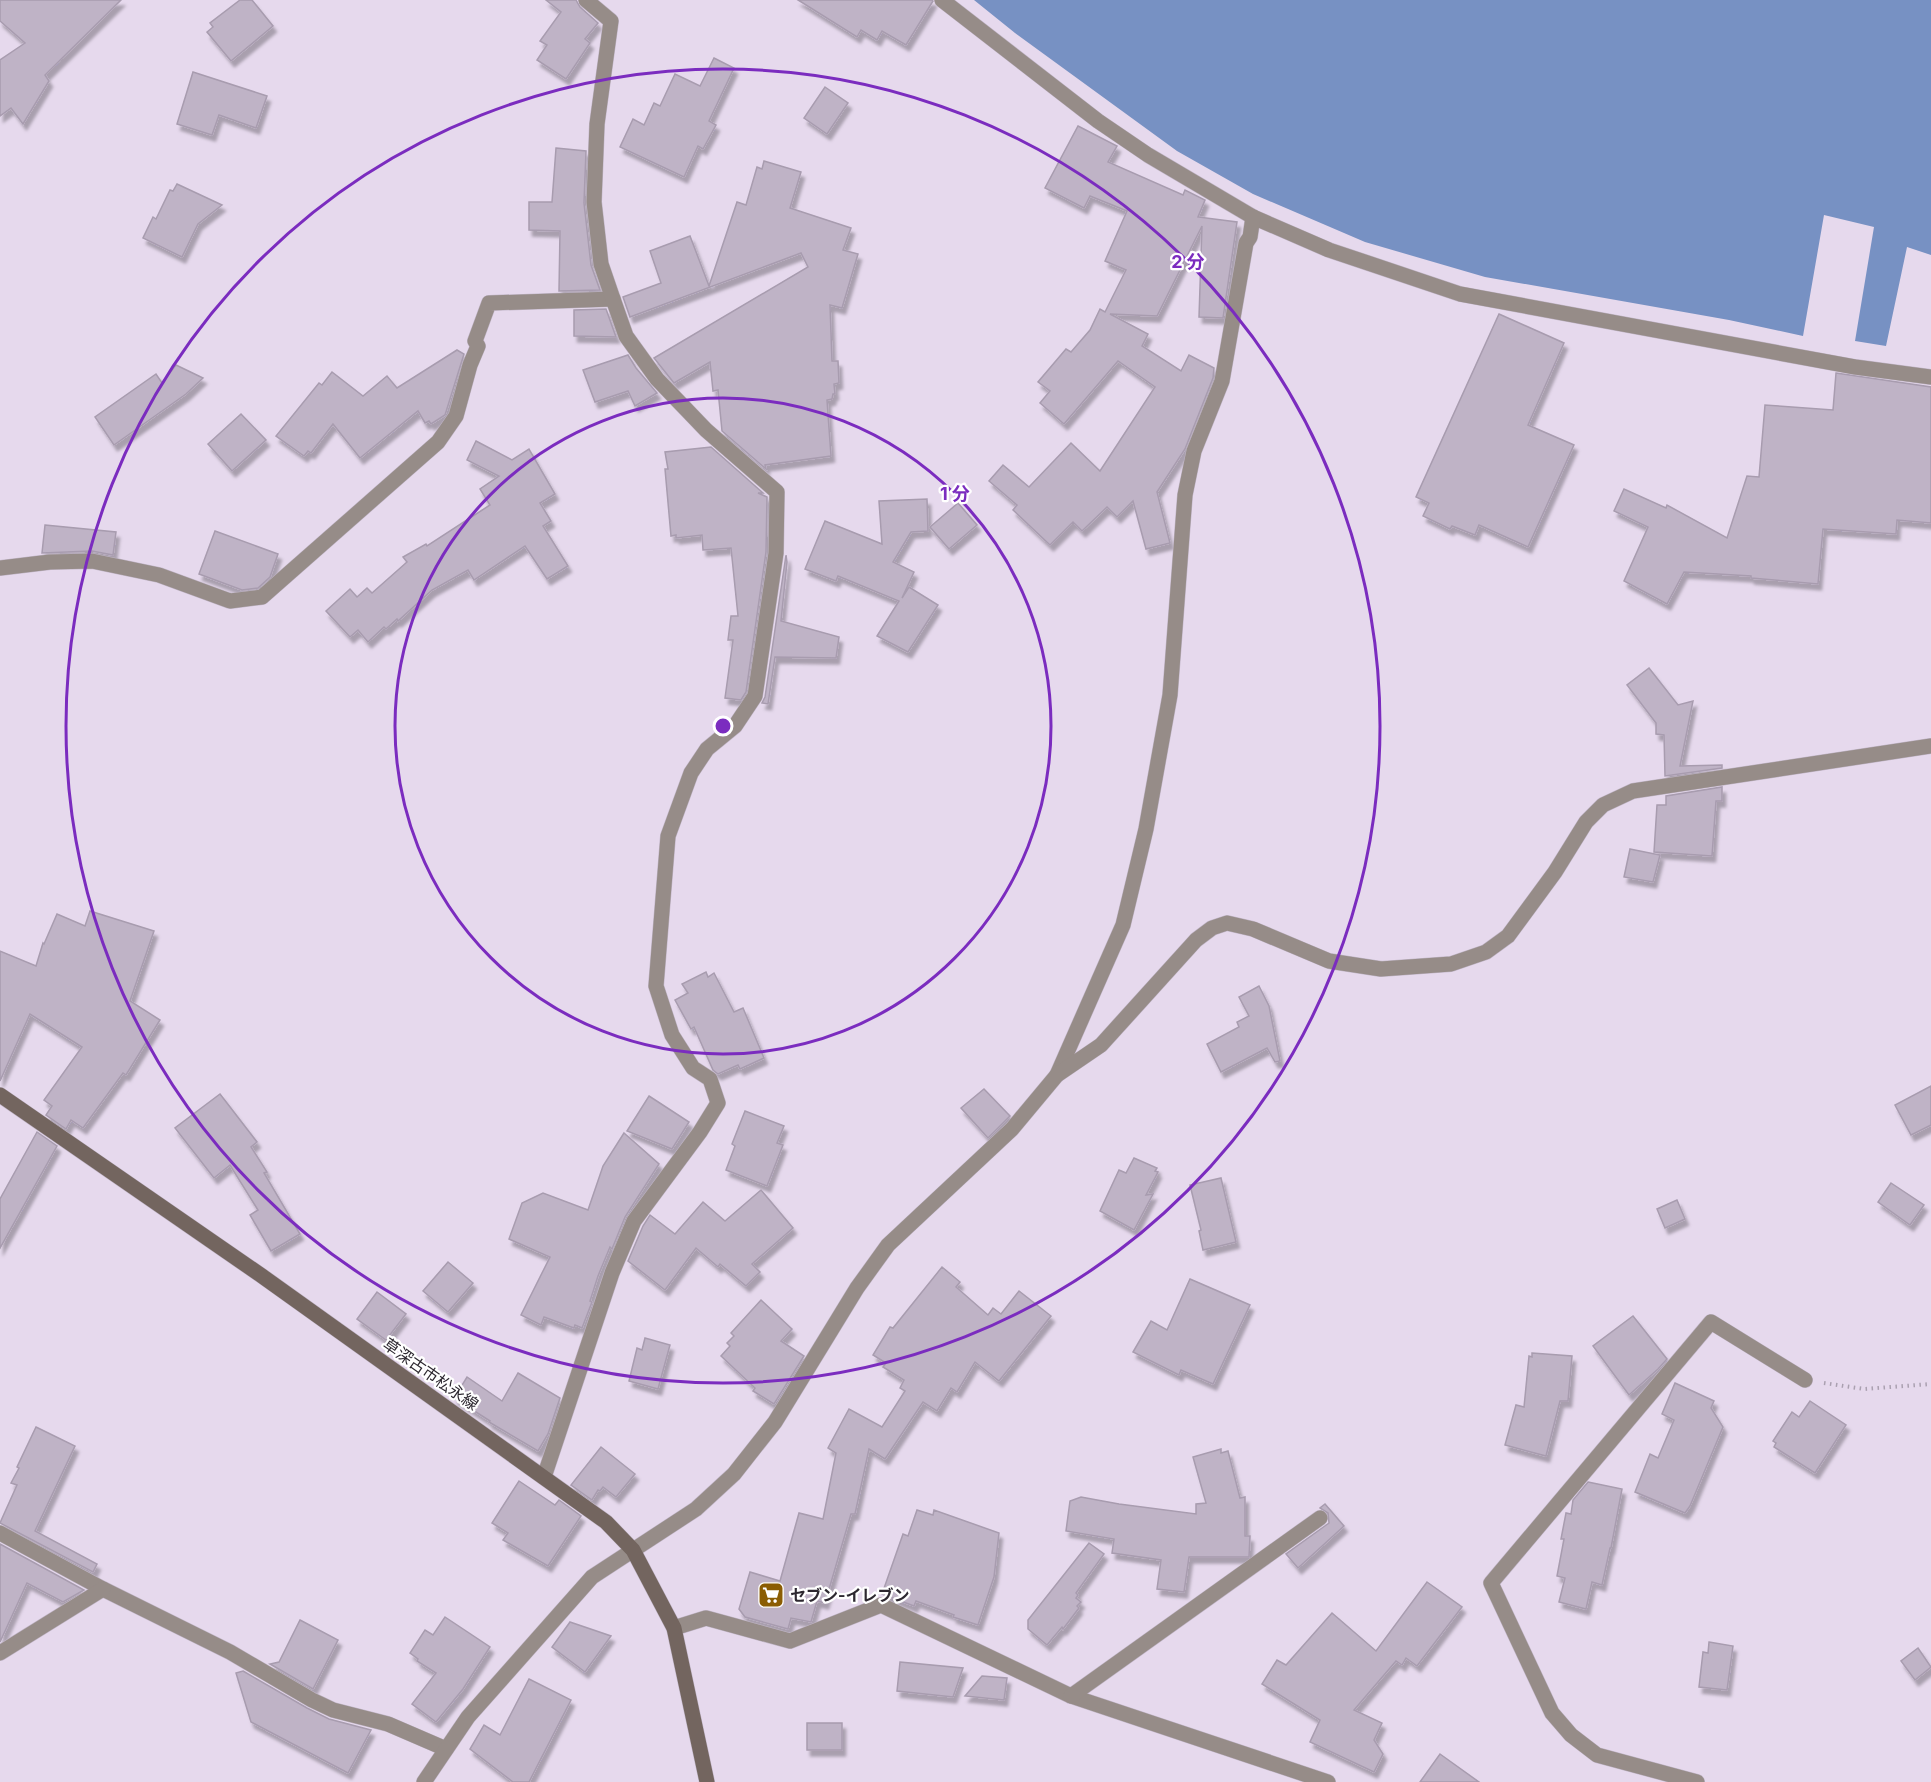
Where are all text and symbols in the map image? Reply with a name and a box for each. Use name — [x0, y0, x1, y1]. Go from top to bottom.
text: 2 分 — [1171, 251, 1205, 272]
text: 1 分 — [940, 483, 970, 504]
centre of rings — [713, 716, 733, 736]
street label: 草深古市松永線 — [379, 1334, 483, 1414]
supermarket icon: セブン-イレブン — [756, 1580, 786, 1610]
place label: セブン-イレブン — [790, 1585, 910, 1605]

